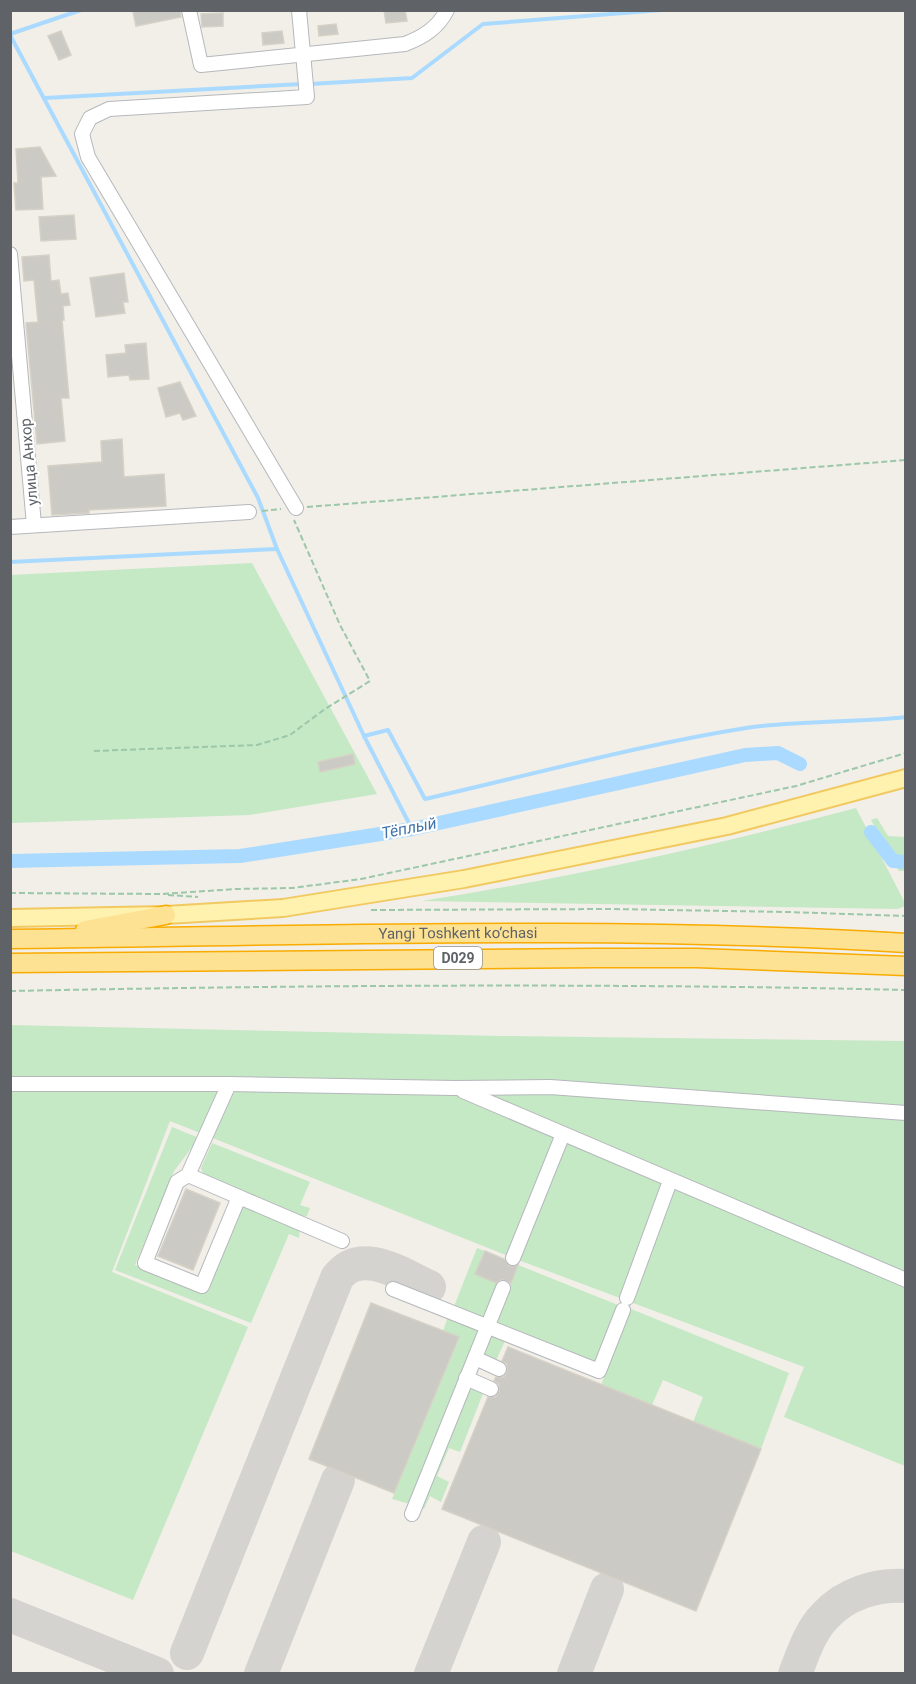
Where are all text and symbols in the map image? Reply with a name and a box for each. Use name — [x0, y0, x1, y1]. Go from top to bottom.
street label: улица Анхор — [16, 418, 42, 506]
water label: Тёплый — [380, 813, 438, 843]
street label: Yangi Toshkent ko‘chasi — [378, 924, 538, 943]
road number: D029 — [434, 947, 482, 969]

